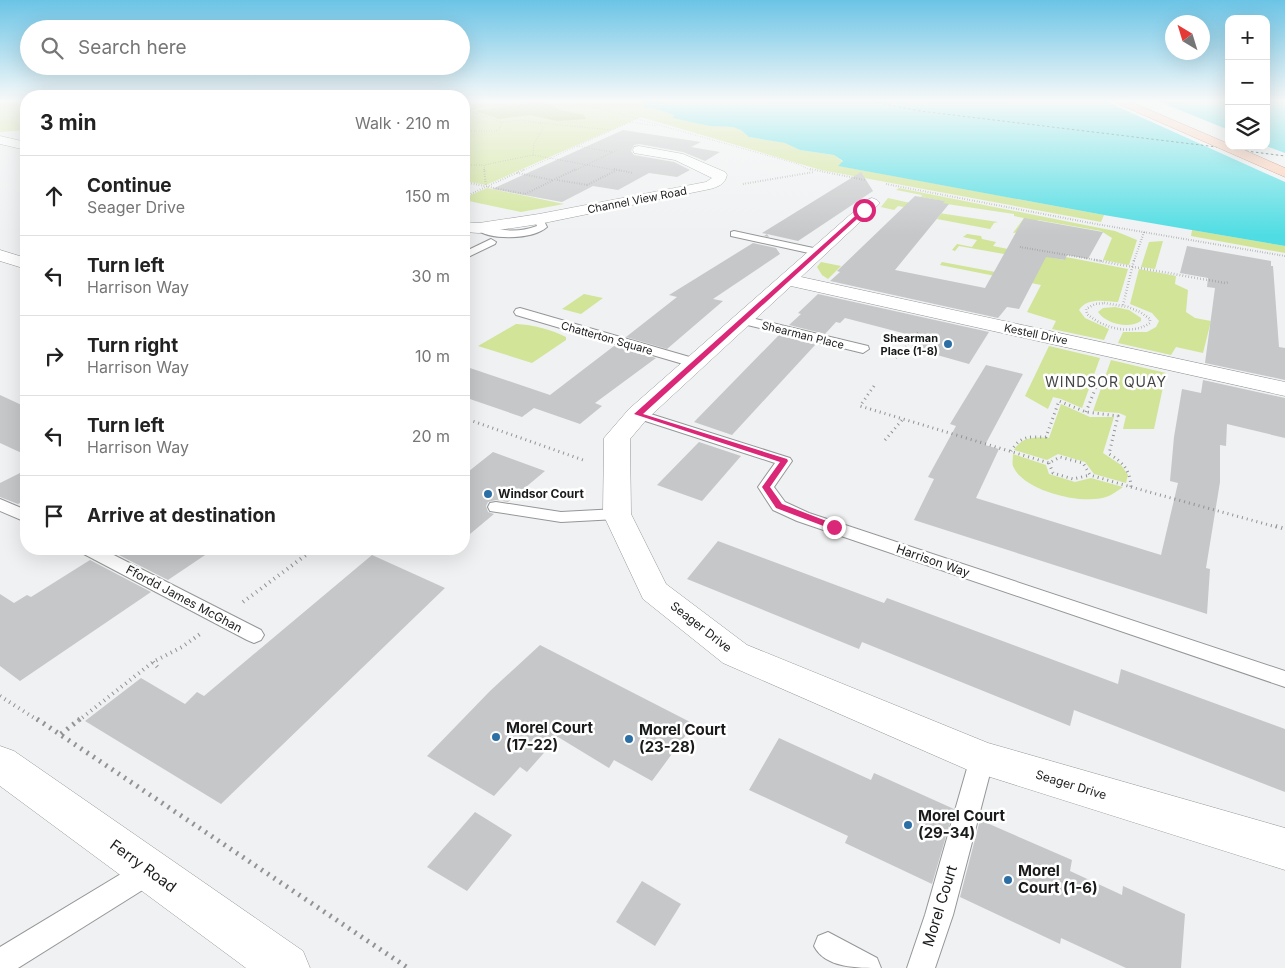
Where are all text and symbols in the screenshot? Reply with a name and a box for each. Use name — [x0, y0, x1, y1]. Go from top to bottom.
north arrow — [1165, 15, 1210, 60]
map controls — [1225, 15, 1270, 150]
button: + — [1225, 15, 1270, 60]
search box — [20, 20, 470, 75]
icon: search — [38, 34, 66, 62]
text: Search here — [78, 36, 187, 59]
button: − — [1225, 60, 1270, 105]
button: layers — [1225, 105, 1270, 150]
text: 3 min — [40, 110, 96, 135]
text: Walk · 210 m — [355, 113, 450, 133]
text: Continue — [87, 174, 172, 197]
icon: ahead — [40, 182, 68, 210]
street label: Channel View Road — [586, 183, 688, 217]
text: 150 m — [405, 186, 450, 206]
text: Seager Drive — [87, 197, 185, 217]
route start — [853, 199, 876, 222]
text: Turn left — [87, 254, 165, 277]
icon: left — [40, 262, 68, 290]
text: 30 m — [412, 266, 450, 286]
text: Harrison Way — [87, 277, 189, 297]
street label: Chatterton Square — [560, 318, 654, 358]
street label: Shearman Place — [760, 318, 846, 352]
street label: Kestell Drive — [1003, 320, 1069, 348]
place label: Shearman Place (1-8) — [881, 331, 938, 358]
text: Turn right — [87, 334, 178, 357]
marker: Shearman Place (1-8) — [942, 338, 954, 350]
icon: right — [40, 342, 68, 370]
text: 10 m — [415, 346, 450, 366]
text: Harrison Way — [87, 357, 189, 377]
district label: WINDSOR QUAY — [1045, 373, 1167, 390]
text: Turn left — [87, 414, 165, 437]
icon: left — [40, 422, 68, 450]
text: 20 m — [412, 426, 450, 446]
text: Harrison Way — [87, 437, 189, 457]
place label: Windsor Court — [498, 486, 584, 501]
marker: Windsor Court — [482, 488, 494, 500]
icon: arrive — [40, 502, 68, 530]
text: Arrive at destination — [87, 504, 276, 527]
route end — [823, 516, 846, 539]
street label: Harrison Way — [895, 541, 972, 580]
street label: Ffordd James McGhan — [124, 562, 245, 635]
street label: Seager Drive — [668, 598, 735, 655]
place label: Morel Court (17-22) — [506, 718, 594, 754]
place label: Morel Court (23-28) — [639, 720, 727, 756]
marker: Morel Court (17-22) — [490, 731, 502, 743]
marker: Morel Court (23-28) — [623, 733, 635, 745]
street label: Seager Drive — [1034, 767, 1109, 802]
place label: Morel Court (29-34) — [918, 806, 1006, 842]
marker: Morel Court (29-34) — [902, 819, 914, 831]
street label: Ferry Road — [106, 835, 180, 896]
place label: Morel Court (1-6) — [1018, 861, 1098, 897]
street label: Morel Court — [918, 863, 961, 949]
marker: Morel Court (1-6) — [1002, 874, 1014, 886]

